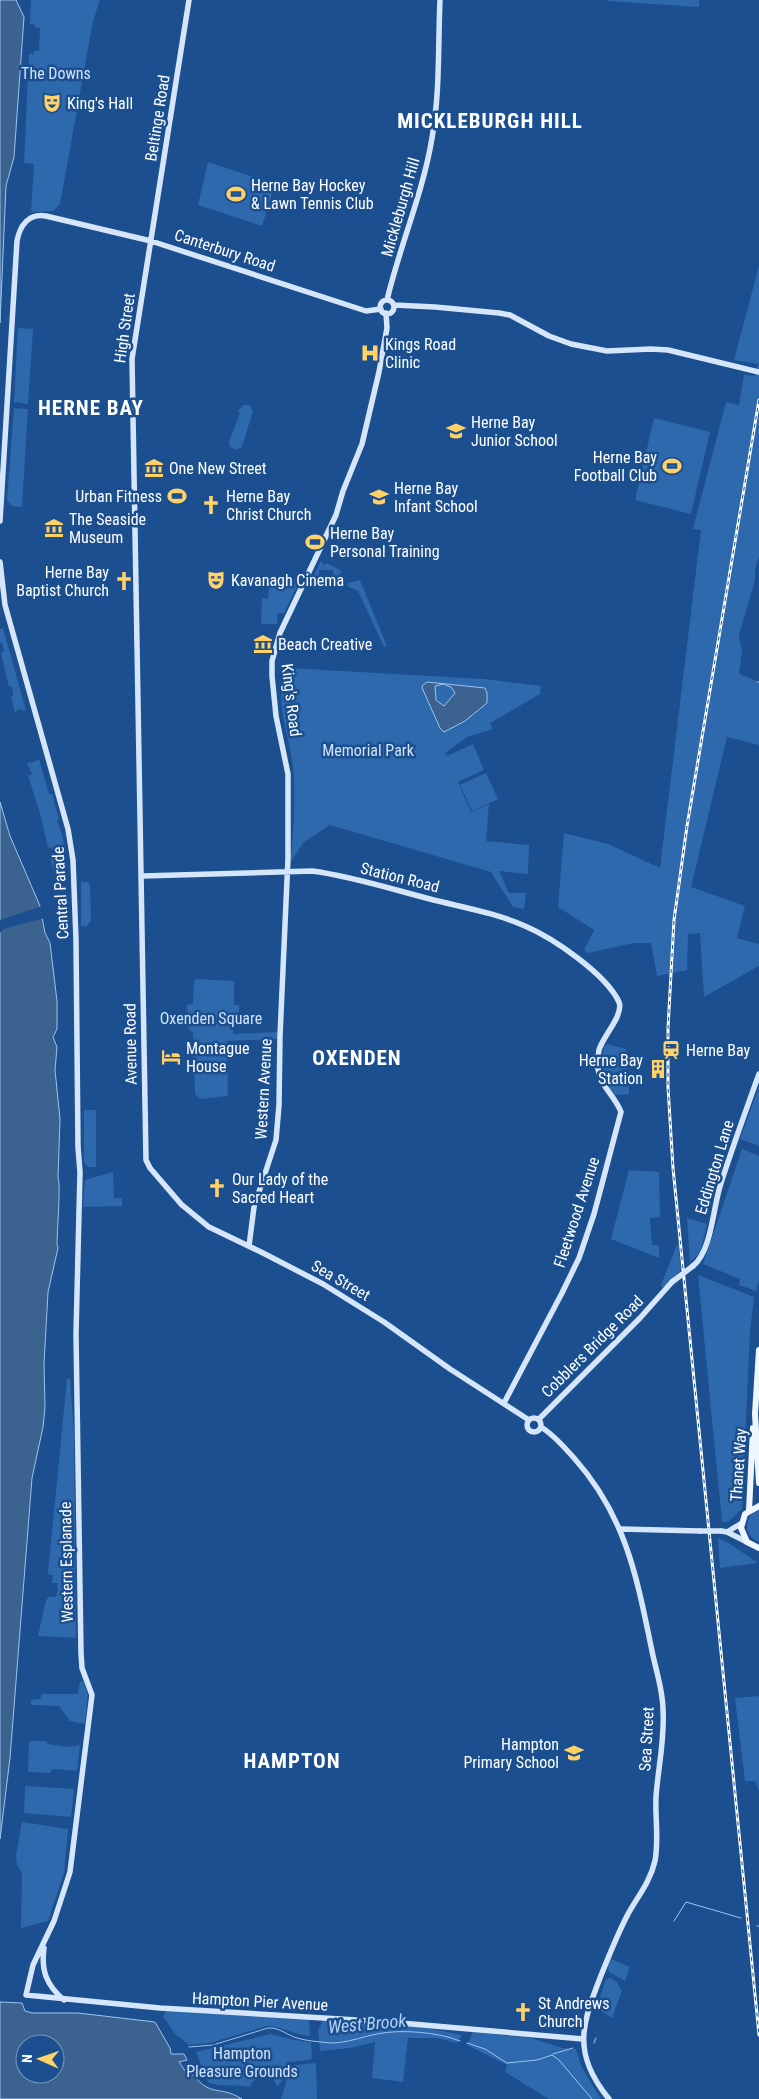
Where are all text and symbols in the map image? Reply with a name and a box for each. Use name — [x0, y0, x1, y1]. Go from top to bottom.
park label: The Downs — [21, 64, 91, 83]
street label: Beltinge Road — [141, 74, 174, 163]
theatre icon: King's Hall — [41, 92, 63, 114]
place label: King's Hall — [67, 94, 133, 113]
district label: MICKLEBURGH HILL — [397, 109, 583, 133]
street label: Mickleburgh Hill — [377, 155, 424, 259]
place label: Herne Bay Hockey & Lawn Tennis Club — [251, 176, 374, 213]
sports icon: Herne Bay Hockey & Lawn Tennis Club — [225, 183, 247, 205]
street label: Canterbury Road — [172, 225, 278, 276]
street label: High Street — [110, 292, 139, 364]
place label: Kings Road Clinic — [385, 335, 456, 372]
hospital icon: Kings Road Clinic — [359, 342, 381, 364]
district label: HERNE BAY — [38, 396, 144, 420]
place label: Herne Bay Junior School — [471, 413, 558, 450]
school or university icon: Herne Bay Junior School — [445, 420, 467, 442]
place label: Herne Bay Football Club — [574, 448, 657, 485]
sports icon: Herne Bay Football Club — [661, 455, 683, 477]
museum icon: One New Street — [143, 457, 165, 479]
place label: One New Street — [169, 459, 267, 478]
place label: Herne Bay Infant School — [394, 479, 478, 516]
sports icon: Urban Fitness — [166, 485, 188, 507]
school or university icon: Herne Bay Infant School — [368, 486, 390, 508]
place label: Urban Fitness — [75, 487, 162, 506]
place label: Herne Bay Christ Church — [226, 487, 311, 524]
church icon: Herne Bay Christ Church — [200, 494, 222, 516]
place label: The Seaside Museum — [69, 510, 146, 547]
museum icon: The Seaside Museum — [43, 517, 65, 539]
place label: Herne Bay Personal Training — [330, 524, 440, 561]
sports icon: Herne Bay Personal Training — [304, 531, 326, 553]
place label: Herne Bay Baptist Church — [16, 563, 109, 600]
theatre icon: Kavanagh Cinema — [205, 569, 227, 591]
church icon: Herne Bay Baptist Church — [113, 570, 135, 592]
place label: Kavanagh Cinema — [231, 571, 344, 590]
museum icon: Beach Creative — [252, 633, 274, 655]
place label: Beach Creative — [278, 635, 372, 654]
street label: King's Road — [278, 663, 305, 738]
park label: Memorial Park — [322, 741, 415, 760]
street label: Central Parade — [49, 846, 72, 940]
street label: Station Road — [358, 859, 441, 896]
street label: Avenue Road — [120, 1003, 141, 1085]
park label: Oxenden Square — [160, 1009, 262, 1028]
street label: Western Avenue — [251, 1038, 276, 1140]
place label: Montague House — [186, 1039, 249, 1076]
station icon: Herne Bay — [660, 1039, 682, 1061]
place label: Herne Bay — [686, 1041, 751, 1060]
hotel icon: Montague House — [160, 1046, 182, 1068]
district label: OXENDEN — [312, 1046, 402, 1070]
place label: Herne Bay Station — [579, 1051, 643, 1088]
building icon: Herne Bay Station — [647, 1058, 669, 1080]
street label: Eddington Lane — [691, 1118, 738, 1217]
street label: Fleetwood Avenue — [550, 1154, 603, 1270]
place label: Our Lady of the Sacred Heart — [232, 1170, 328, 1207]
church icon: Our Lady of the Sacred Heart — [206, 1177, 228, 1199]
street label: Sea Street — [308, 1256, 374, 1305]
street label: Cobblers Bridge Road — [537, 1291, 647, 1401]
street label: Thanet Way — [726, 1427, 751, 1502]
street label: Western Esplanade — [56, 1502, 77, 1622]
street label: Sea Street — [635, 1706, 658, 1772]
place label: Hampton Primary School — [463, 1735, 559, 1772]
school or university icon: Hampton Primary School — [563, 1742, 585, 1764]
district label: HAMPTON — [243, 1749, 341, 1773]
street label: Hampton Pier Avenue — [191, 1988, 328, 2015]
place label: St Andrews Church — [538, 1994, 610, 2031]
church icon: St Andrews Church — [512, 2001, 534, 2023]
water label: West Brook — [327, 2010, 408, 2037]
north arrow — [15, 2034, 65, 2084]
park label: Hampton Pleasure Grounds — [186, 2044, 298, 2081]
text: N — [19, 2054, 35, 2063]

